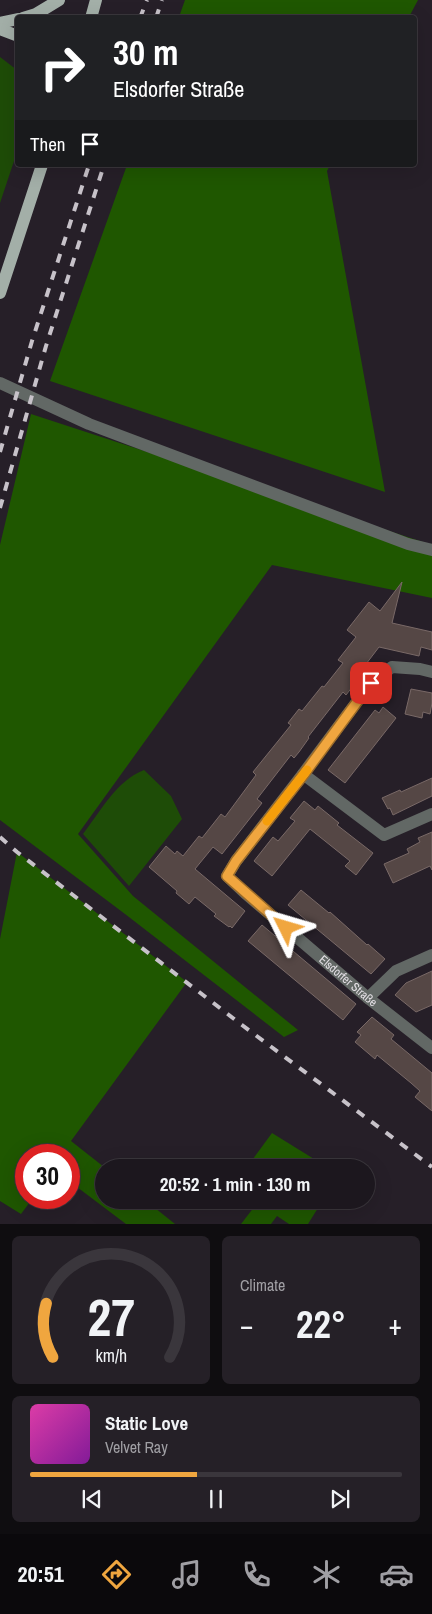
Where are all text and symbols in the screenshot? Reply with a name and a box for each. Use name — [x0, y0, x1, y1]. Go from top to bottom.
text: 30 m — [113, 29, 178, 76]
icon: right — [30, 35, 95, 100]
text: Elsdorfer Straße — [113, 74, 244, 104]
icon: arrive — [76, 130, 104, 158]
text: Then — [30, 131, 66, 157]
pin — [350, 662, 392, 704]
icon: arrive — [357, 669, 385, 697]
position arrow — [259, 901, 311, 953]
street label: Elsdorfer Straße — [316, 952, 381, 1010]
speed limit sign: 30 — [15, 1144, 80, 1209]
text: 20:52 · 1 min · 130 m — [160, 1171, 310, 1197]
text: Climate — [240, 1274, 285, 1296]
text: 27 — [87, 1282, 135, 1352]
text: 22° — [296, 1299, 346, 1350]
text: − — [240, 1306, 253, 1344]
text: + — [389, 1306, 402, 1344]
text: km/h — [95, 1344, 127, 1368]
text: Static Love — [105, 1410, 188, 1436]
text: Velvet Ray — [105, 1436, 168, 1458]
icon: previous — [78, 1485, 106, 1513]
icon: pause — [202, 1485, 230, 1513]
icon: next — [326, 1485, 354, 1513]
icon: directions — [99, 1557, 134, 1592]
icon: music — [169, 1557, 204, 1592]
icon: phone — [239, 1557, 274, 1592]
icon: climate — [309, 1557, 344, 1592]
icon: car — [379, 1557, 414, 1592]
text: 20:51 — [18, 1559, 64, 1589]

